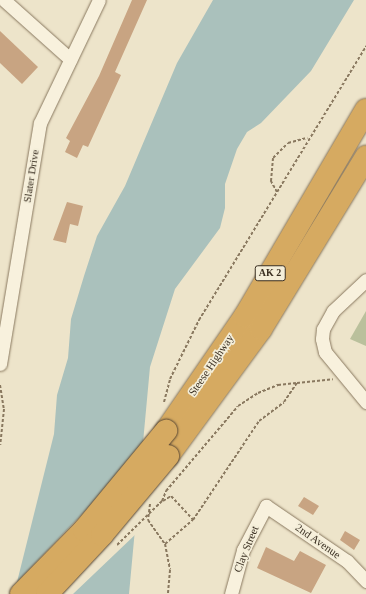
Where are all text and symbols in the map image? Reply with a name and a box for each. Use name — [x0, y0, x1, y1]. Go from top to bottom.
street label: Slater Drive — [20, 149, 42, 203]
road number: AK 2 — [254, 265, 286, 281]
street label: Steese Highway — [186, 332, 236, 398]
street label: 2nd Avenue — [293, 520, 343, 562]
street label: Clay Street — [231, 524, 261, 574]

